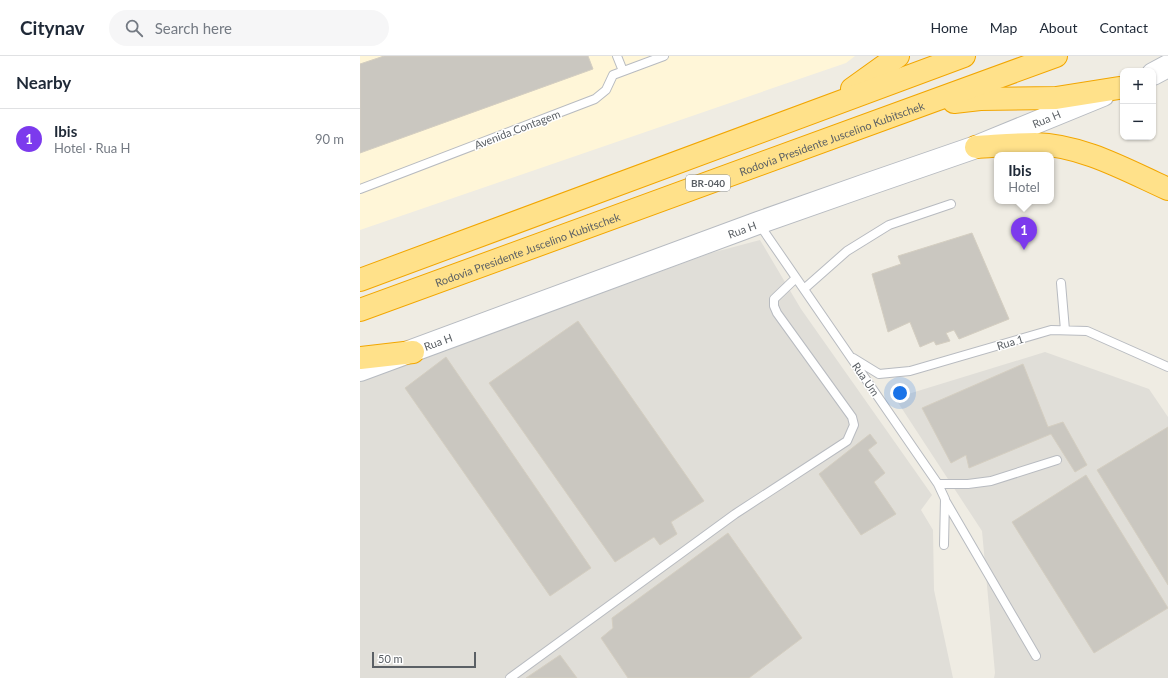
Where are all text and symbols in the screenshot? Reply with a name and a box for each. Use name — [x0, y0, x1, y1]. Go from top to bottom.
search box — [109, 10, 389, 46]
text: Citynav — [20, 16, 85, 39]
icon: search — [123, 17, 145, 39]
text: Search here — [155, 19, 232, 37]
text: Home — [930, 19, 968, 36]
text: Map — [990, 19, 1017, 36]
text: About — [1039, 19, 1077, 36]
text: Contact — [1099, 19, 1148, 36]
map controls — [1120, 68, 1156, 140]
button: + — [1120, 68, 1156, 104]
text: Nearby — [16, 72, 71, 93]
street label: Rodovia Presidente Juscelino Kubitschek — [737, 98, 926, 178]
button: − — [1120, 104, 1156, 140]
street label: Avenida Contagem — [472, 107, 562, 151]
street label: Rua H — [1030, 107, 1062, 130]
text: Ibis — [54, 122, 77, 140]
text: 1 — [25, 131, 33, 147]
text: 90 m — [315, 131, 344, 147]
text: Hotel · Rua H — [54, 140, 130, 156]
popup — [994, 152, 1054, 204]
text: Ibis — [1008, 161, 1031, 179]
road number: BR-040 — [686, 175, 730, 191]
text: Hotel — [1008, 179, 1040, 195]
street label: Rodovia Presidente Juscelino Kubitschek — [433, 209, 622, 289]
pin: 1 — [1011, 217, 1037, 250]
street label: Rua H — [726, 218, 758, 240]
street label: Rua H — [422, 330, 454, 352]
street label: Rua 1 — [995, 332, 1025, 352]
street label: Rua Um — [850, 360, 882, 398]
your location — [890, 383, 910, 403]
scale bar — [372, 650, 476, 669]
text: 50 m — [378, 652, 403, 665]

